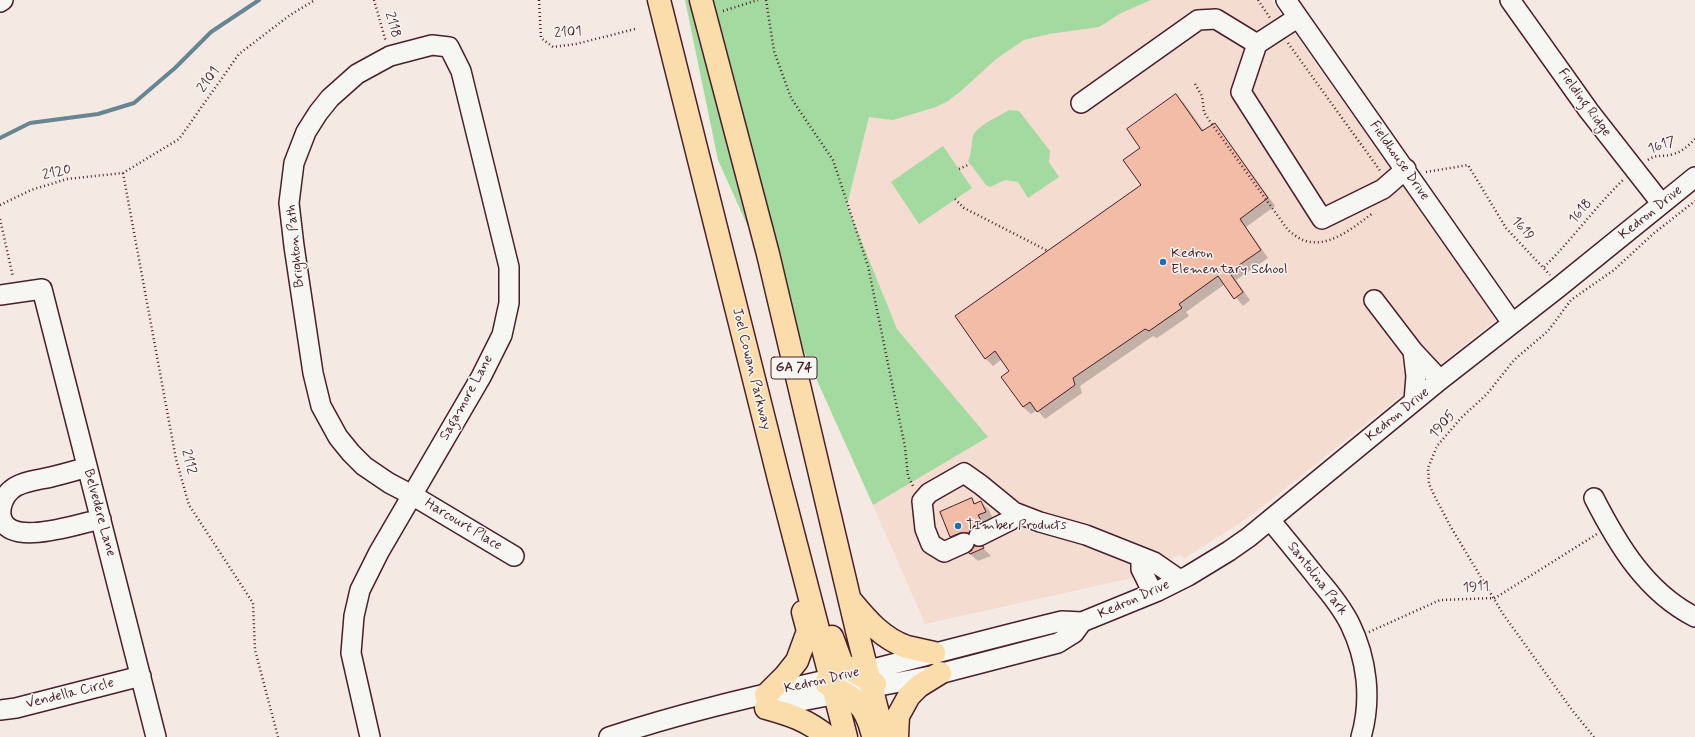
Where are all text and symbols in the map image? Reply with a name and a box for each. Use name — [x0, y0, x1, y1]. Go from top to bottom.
street label: 2118 — [380, 10, 404, 40]
street label: 2101 — [554, 23, 582, 43]
street label: 2101 — [194, 64, 224, 96]
street label: Fielding Ridge — [1554, 66, 1614, 140]
street label: Fieldhouse Drive — [1365, 118, 1433, 204]
street label: 1617 — [1646, 134, 1678, 158]
street label: 2120 — [41, 162, 73, 184]
street label: Kedron Drive — [1616, 182, 1686, 244]
street label: 1618 — [1566, 196, 1596, 228]
street label: Brighton Path — [283, 204, 309, 288]
street label: 1619 — [1507, 214, 1537, 244]
place label: Kedron Elementary School — [1171, 246, 1287, 278]
marker: Kedron Elementary School — [1158, 257, 1168, 267]
street label: Joel Cowan Parkway — [728, 306, 774, 432]
street label: Sagamore Lane — [437, 352, 497, 444]
road number: GA 74 — [771, 357, 817, 379]
street label: Kedron Drive — [1363, 384, 1433, 446]
street label: 1905 — [1426, 408, 1460, 442]
street label: 2112 — [177, 448, 199, 476]
street label: Belvedere Lane — [79, 467, 119, 559]
street label: Harcourt Place — [421, 495, 505, 555]
place label: TImber Products — [966, 518, 1066, 534]
marker: TImber Products — [953, 521, 963, 531]
street label: Santolina Park — [1283, 539, 1351, 619]
street label: Kedron Drive — [1096, 577, 1172, 623]
street label: 1911 — [1462, 579, 1490, 597]
street label: Kedron Drive — [783, 664, 861, 698]
street label: Vendella Circle — [24, 675, 116, 713]

